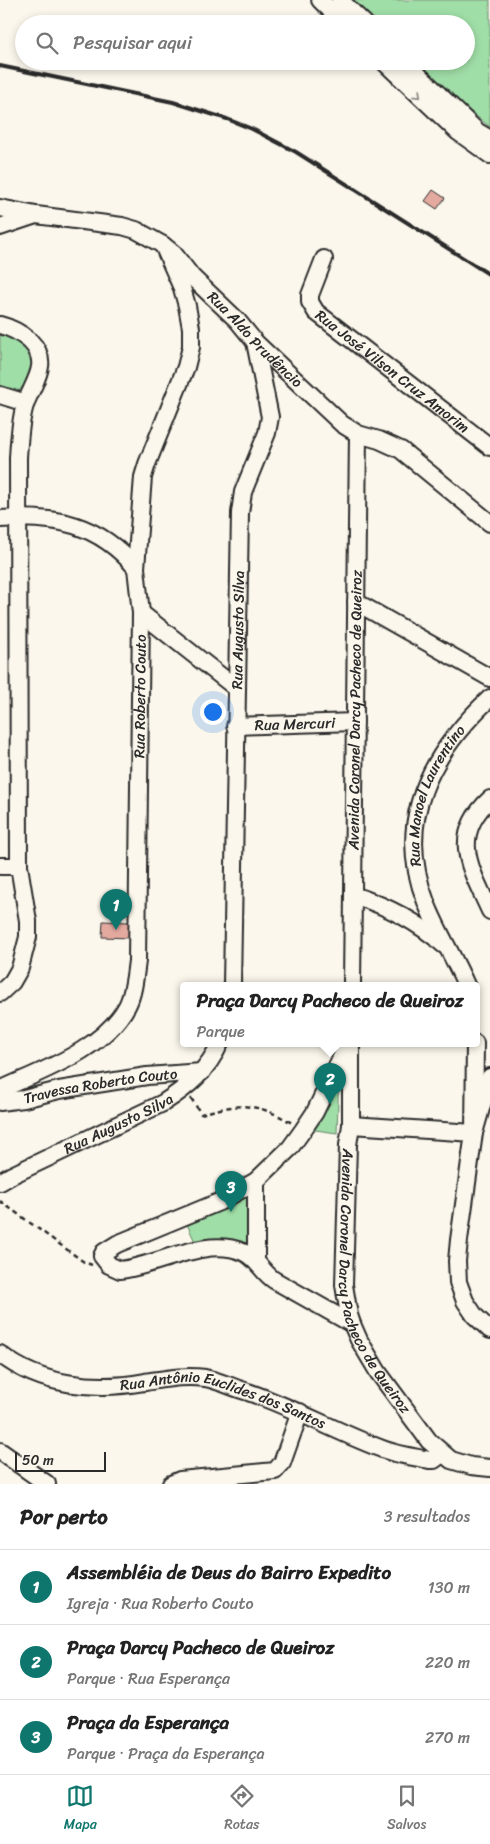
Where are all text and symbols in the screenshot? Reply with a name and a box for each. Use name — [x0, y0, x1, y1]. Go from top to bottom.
search box — [15, 15, 475, 70]
text: Pesquisar aqui — [73, 26, 192, 59]
icon: search — [33, 29, 61, 57]
one-way arrow — [413, 89, 422, 98]
street label: Rua Aldo Prudêncio — [201, 285, 310, 394]
street label: Rua José Vilson Cruz Amorim — [309, 303, 476, 440]
street label: Avenida Coronel Darcy Pacheco de Queiroz — [340, 569, 370, 851]
street label: Rua Augusto Silva — [224, 570, 252, 690]
street label: Rua Roberto Couto — [126, 634, 154, 758]
your location — [200, 699, 226, 725]
street label: Rua Mercuri — [254, 710, 337, 738]
street label: Rua Manoel Laurentino — [401, 719, 472, 868]
pin: 1 — [100, 889, 132, 930]
popup — [180, 982, 480, 1047]
text: Praça Darcy Pacheco de Queiroz — [196, 984, 464, 1017]
text: Parque — [196, 1017, 245, 1046]
street label: Travessa Roberto Couto — [21, 1061, 179, 1112]
pin: 2 — [314, 1063, 346, 1104]
street label: Rua Augusto Silva — [59, 1086, 179, 1161]
street label: Avenida Coronel Darcy Pacheco de Queiroz — [331, 1147, 418, 1420]
pin: 3 — [215, 1171, 247, 1212]
street label: Rua Antônio Euclides dos Santos — [119, 1364, 331, 1437]
text: 50 m — [22, 1448, 54, 1473]
scale bar — [15, 1449, 106, 1472]
text: Por perto — [20, 1498, 108, 1536]
text: 3 resultados — [384, 1502, 470, 1531]
text: Assembléia de Deus do Bairro Expedito — [67, 1556, 391, 1589]
text: 1 — [33, 1573, 39, 1602]
text: 130 m — [428, 1573, 470, 1602]
text: Igreja · Rua Roberto Couto — [67, 1589, 254, 1618]
text: Praça Darcy Pacheco de Queiroz — [67, 1631, 334, 1664]
text: 2 — [31, 1648, 41, 1677]
text: 220 m — [425, 1648, 470, 1677]
text: Parque · Rua Esperança — [67, 1664, 230, 1693]
text: Praça da Esperança — [67, 1706, 229, 1739]
text: 3 — [32, 1723, 40, 1752]
text: 270 m — [425, 1723, 470, 1752]
text: Parque · Praça da Esperança — [67, 1739, 265, 1768]
tab: Mapa — [64, 1782, 97, 1837]
tab: Rotas — [224, 1782, 259, 1837]
tab: Salvos — [387, 1782, 426, 1837]

